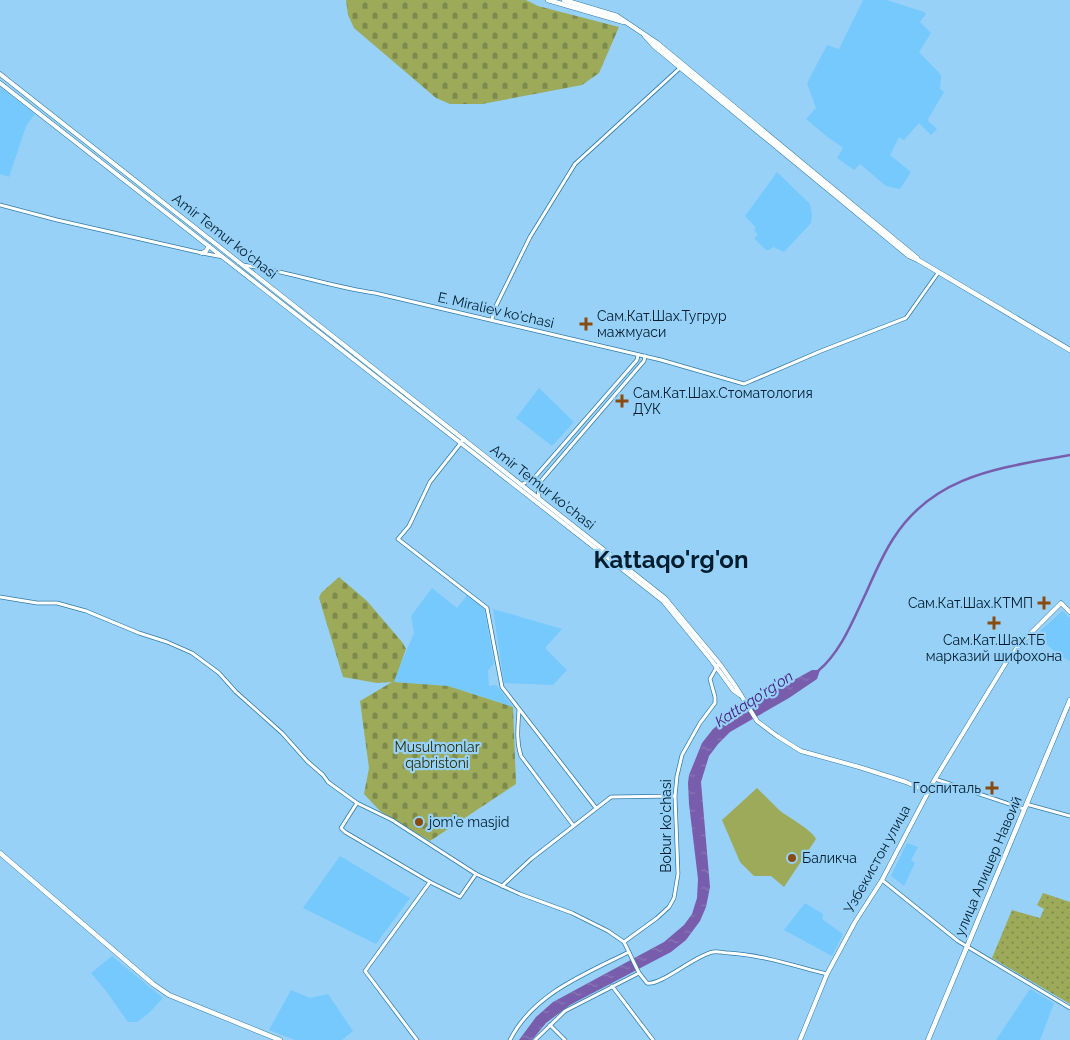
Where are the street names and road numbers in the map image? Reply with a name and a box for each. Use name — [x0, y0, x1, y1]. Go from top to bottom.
street label: Amir Temur ko'chasi — [169, 190, 281, 282]
street label: E. Miraliev ko'chasi — [436, 289, 556, 331]
street label: Amir Temur ko'chasi — [487, 441, 599, 533]
street label: Bobur ko'chasi — [658, 779, 674, 873]
street label: улица Алишер Навоий — [951, 794, 1025, 938]
street label: Узбекистон улица — [841, 802, 913, 916]

